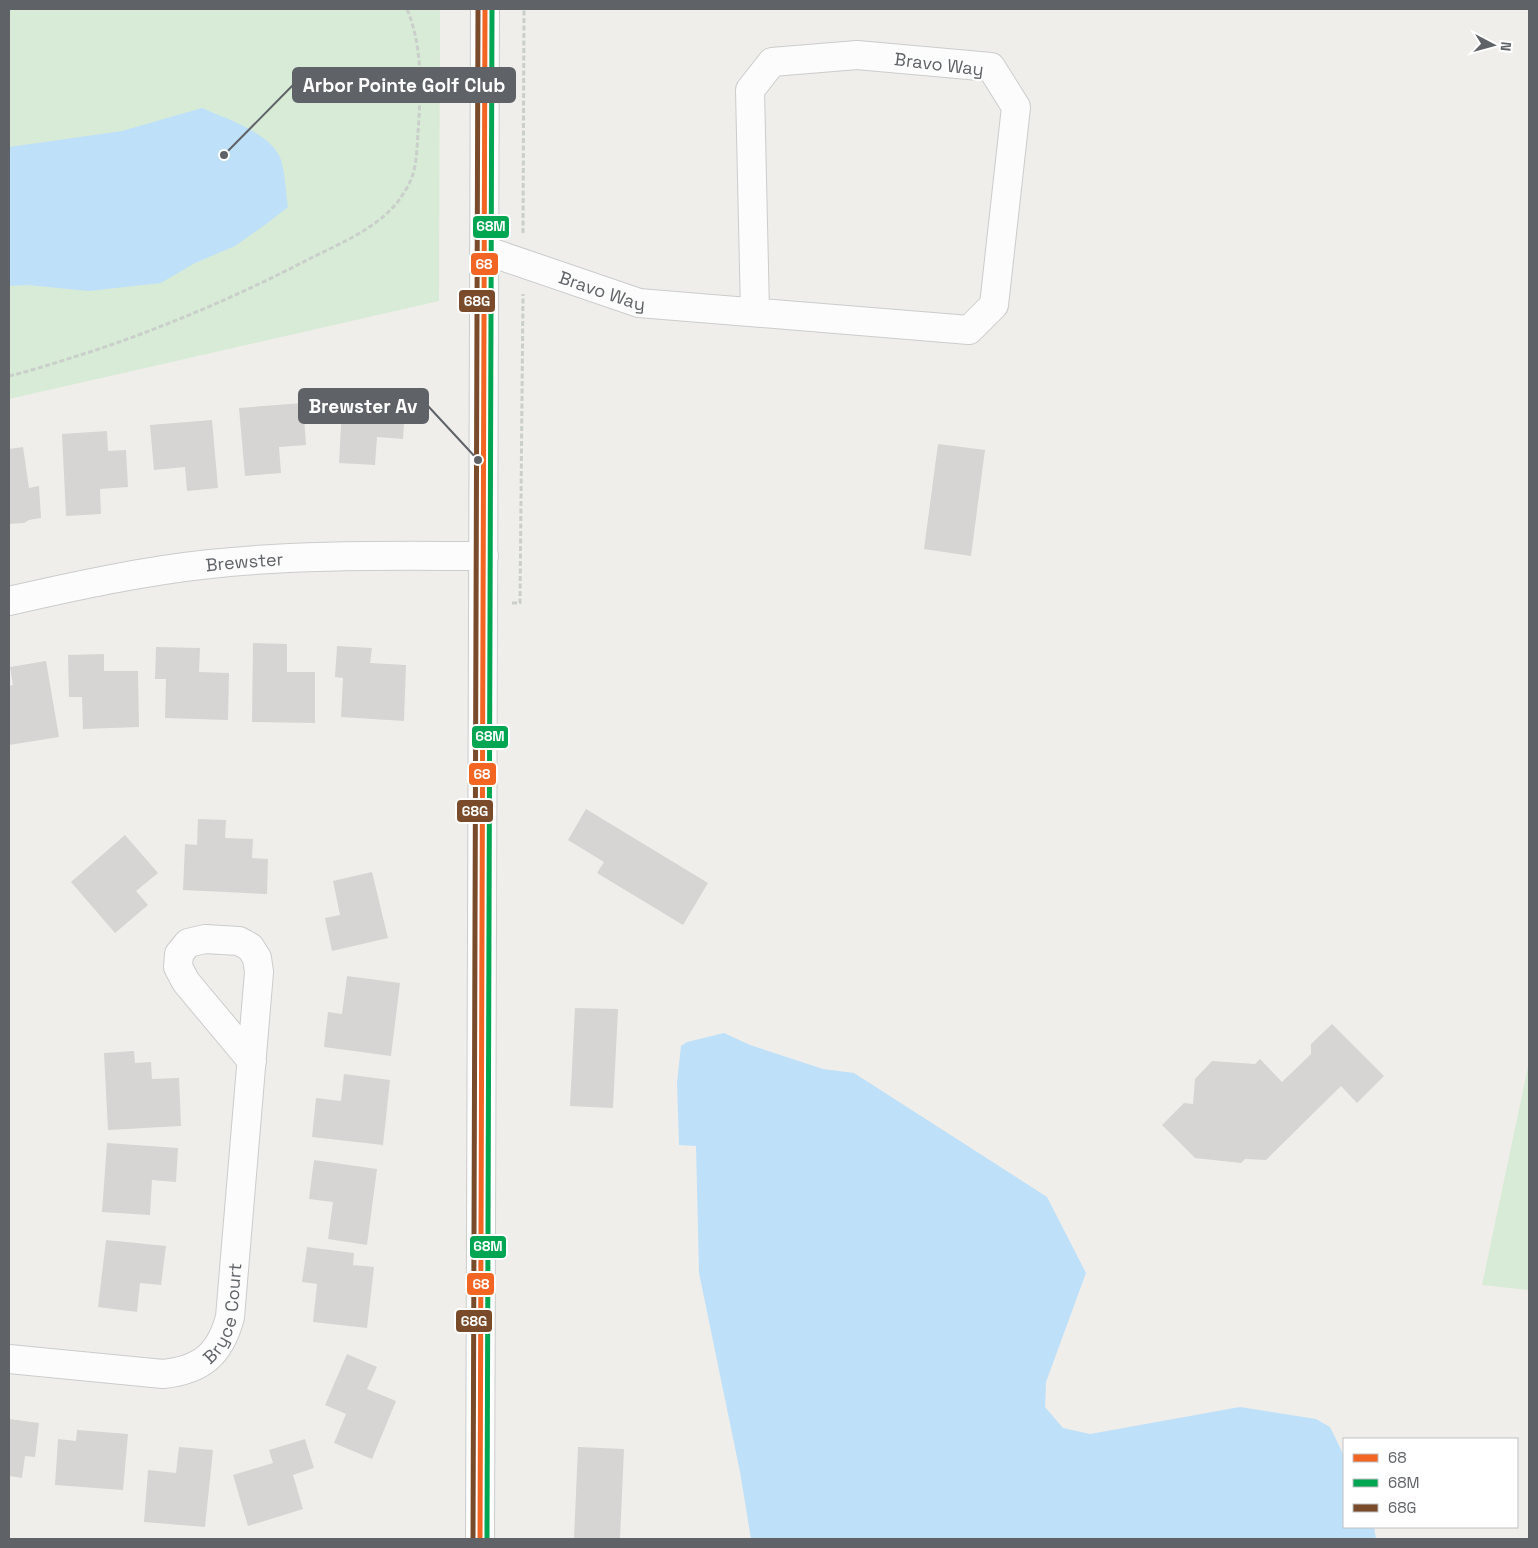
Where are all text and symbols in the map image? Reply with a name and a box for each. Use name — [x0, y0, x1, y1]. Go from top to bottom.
north arrow — [1468, 20, 1518, 70]
text: N — [1496, 41, 1515, 52]
street label: Bravo Way — [893, 47, 985, 81]
callout: Arbor Pointe Golf Club — [293, 68, 515, 102]
text: Arbor Pointe Golf Club — [303, 73, 505, 98]
line badge: 68M — [472, 215, 510, 239]
text: 68M — [476, 217, 506, 235]
line badge: 68 — [470, 252, 499, 276]
text: 68 — [475, 255, 493, 273]
street label: Bravo Way — [556, 265, 646, 315]
line badge: 68G — [458, 289, 496, 313]
text: 68G — [464, 292, 490, 310]
callout: Brewster Av — [299, 389, 428, 423]
text: Brewster Av — [308, 394, 418, 419]
street label: Brewster — [204, 547, 284, 576]
line badge: 68M — [471, 725, 509, 749]
text: 68M — [475, 727, 505, 745]
line badge: 68 — [468, 762, 497, 786]
text: 68 — [473, 765, 491, 783]
line badge: 68G — [456, 799, 494, 823]
text: 68G — [462, 802, 488, 820]
line badge: 68M — [469, 1235, 507, 1259]
text: 68M — [473, 1237, 503, 1255]
street label: Bryce Court — [197, 1262, 246, 1368]
line badge: 68 — [466, 1272, 495, 1296]
text: 68 — [472, 1275, 490, 1293]
line badge: 68G — [455, 1309, 493, 1333]
text: 68G — [461, 1312, 487, 1330]
legend — [1343, 1438, 1518, 1528]
text: 68 — [1388, 1448, 1407, 1467]
text: 68M — [1388, 1473, 1420, 1492]
text: 68G — [1388, 1498, 1416, 1517]

